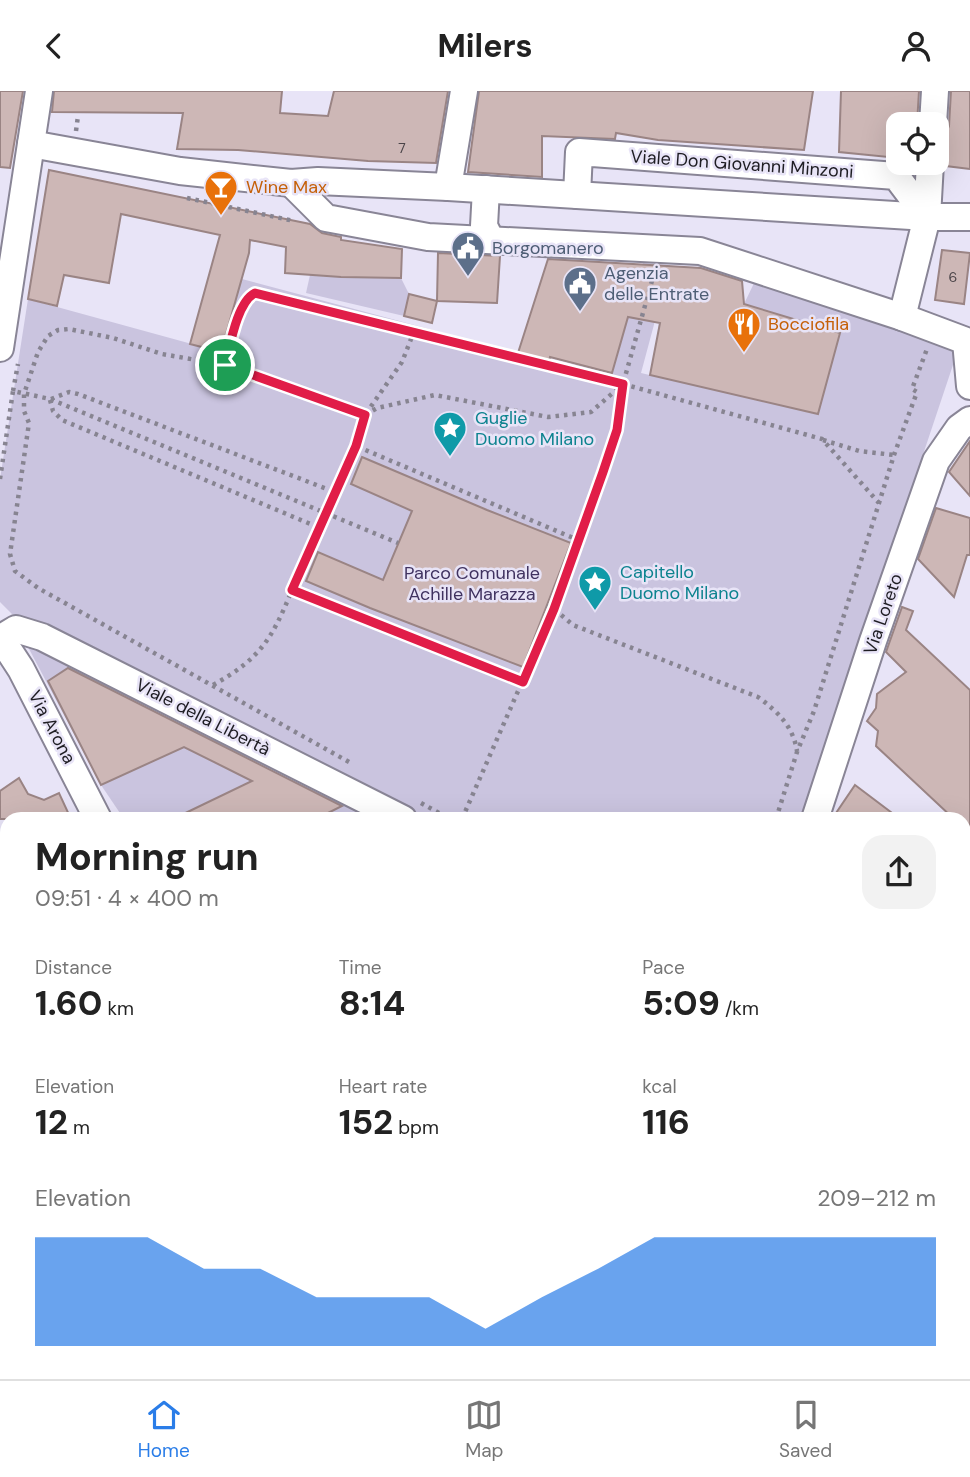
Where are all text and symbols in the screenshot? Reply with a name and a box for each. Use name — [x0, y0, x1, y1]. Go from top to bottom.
text: Milers — [437, 25, 533, 67]
icon: back — [35, 27, 73, 65]
icon: person — [897, 27, 935, 65]
map controls — [886, 112, 949, 175]
button: locate — [886, 112, 949, 175]
house number: 7 — [398, 139, 406, 157]
street label: Viale Don Giovanni Minzoni — [630, 144, 854, 184]
bar icon: Wine Max — [202, 168, 240, 217]
place label: Wine Max — [246, 175, 327, 199]
public building icon: Borgomanero — [449, 229, 487, 278]
place label: Borgomanero — [492, 236, 604, 260]
place label: Agenzia delle Entrate — [604, 261, 709, 306]
public building icon: Agenzia delle Entrate — [561, 264, 599, 313]
house number: 6 — [949, 268, 957, 286]
restaurant icon: Bocciofila — [725, 305, 763, 354]
place label: Bocciofila — [768, 312, 849, 336]
pin — [195, 335, 255, 395]
icon: arrive — [206, 346, 244, 384]
place label: Guglie Duomo Milano — [475, 406, 594, 451]
place icon: Guglie Duomo Milano — [431, 409, 469, 458]
place label: Capitello Duomo Milano — [620, 560, 739, 605]
park label: Parco Comunale Achille Marazza — [404, 561, 540, 606]
place icon: Capitello Duomo Milano — [576, 563, 614, 612]
street label: Via Loreto — [858, 570, 908, 658]
street label: Viale della Libertà — [132, 673, 274, 761]
street label: Via Arona — [23, 686, 81, 768]
text: Morning run — [35, 832, 259, 882]
button: share — [862, 835, 936, 909]
text: 09:51 · 4 × 400 m — [35, 883, 219, 913]
text: Distance — [35, 955, 112, 980]
text: Time — [339, 955, 382, 980]
text: Pace — [642, 955, 685, 980]
text: 1.60 — [35, 980, 102, 1026]
text: 8:14 — [339, 980, 405, 1026]
text: 5:09 — [642, 980, 720, 1026]
text: km — [102, 996, 134, 1021]
text: /km — [720, 996, 759, 1021]
text: Elevation — [35, 1074, 114, 1099]
text: Heart rate — [339, 1074, 427, 1099]
text: kcal — [642, 1074, 677, 1099]
text: 12 — [35, 1099, 68, 1145]
text: 152 — [339, 1099, 393, 1145]
text: 116 — [642, 1099, 690, 1145]
text: m — [68, 1115, 90, 1140]
text: bpm — [393, 1115, 439, 1140]
text: Elevation — [35, 1183, 131, 1213]
text: 209–212 m — [817, 1183, 936, 1213]
tab: Home — [138, 1396, 190, 1463]
tab: Map — [465, 1396, 503, 1463]
tab: Saved — [779, 1396, 832, 1463]

